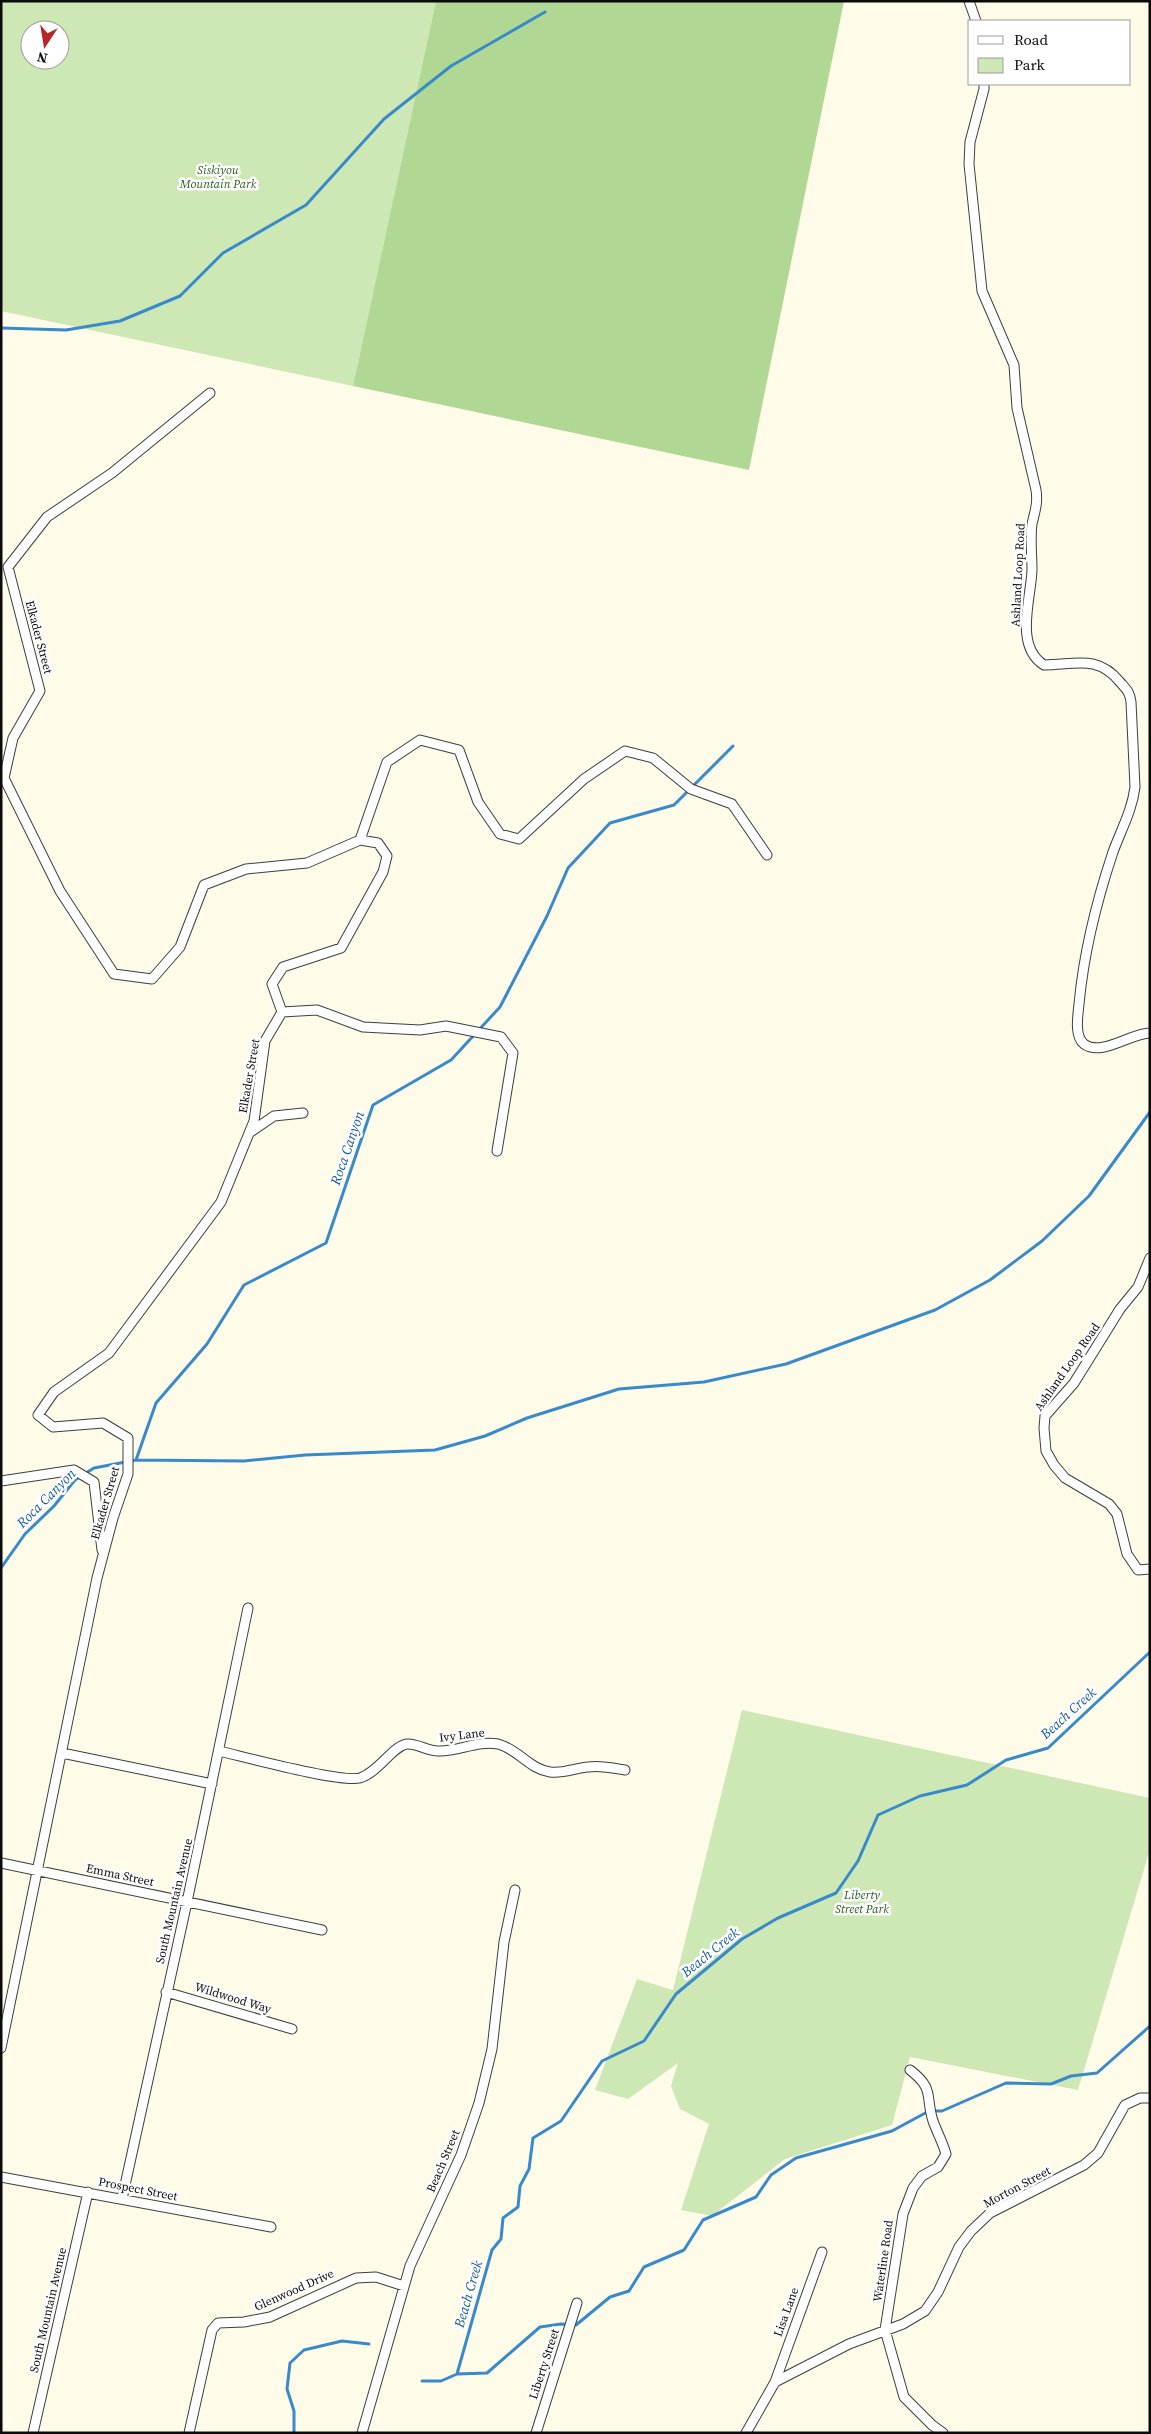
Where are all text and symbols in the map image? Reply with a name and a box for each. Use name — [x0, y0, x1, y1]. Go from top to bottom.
north arrow — [20, 20, 70, 70]
legend — [968, 20, 1131, 85]
text: Road — [1014, 29, 1048, 50]
text: N — [35, 47, 49, 69]
text: Park — [1014, 54, 1046, 75]
park label: Siskiyou Mountain Park — [179, 162, 257, 192]
street label: Ashland Loop Road — [1007, 523, 1029, 627]
street label: Elkader Street — [22, 599, 56, 676]
street label: Elkader Street — [235, 1037, 263, 1114]
water label: Roca Canyon — [325, 1108, 369, 1189]
street label: Ashland Loop Road — [1031, 1320, 1103, 1414]
water label: Roca Canyon — [11, 1464, 80, 1533]
street label: Elkader Street — [87, 1465, 123, 1541]
water label: Beach Creek — [1035, 1682, 1101, 1744]
street label: Ivy Lane — [438, 1724, 486, 1746]
street label: South Mountain Avenue — [152, 1837, 196, 1965]
street label: Emma Street — [85, 1860, 155, 1890]
park label: Liberty Street Park — [835, 1887, 889, 1917]
water label: Beach Creek — [676, 1922, 743, 1982]
street label: Wildwood Way — [193, 1979, 274, 2017]
street label: Beach Street — [423, 2127, 463, 2195]
street label: Morton Street — [981, 2163, 1054, 2211]
street label: Prospect Street — [97, 2173, 179, 2205]
street label: Waterline Road — [869, 2219, 897, 2303]
street label: South Mountain Avenue — [26, 2246, 70, 2374]
water label: Beach Creek — [449, 2258, 487, 2331]
street label: Glenwood Drive — [252, 2265, 336, 2315]
street label: Lisa Lane — [770, 2285, 802, 2339]
street label: Liberty Street — [525, 2327, 563, 2401]

